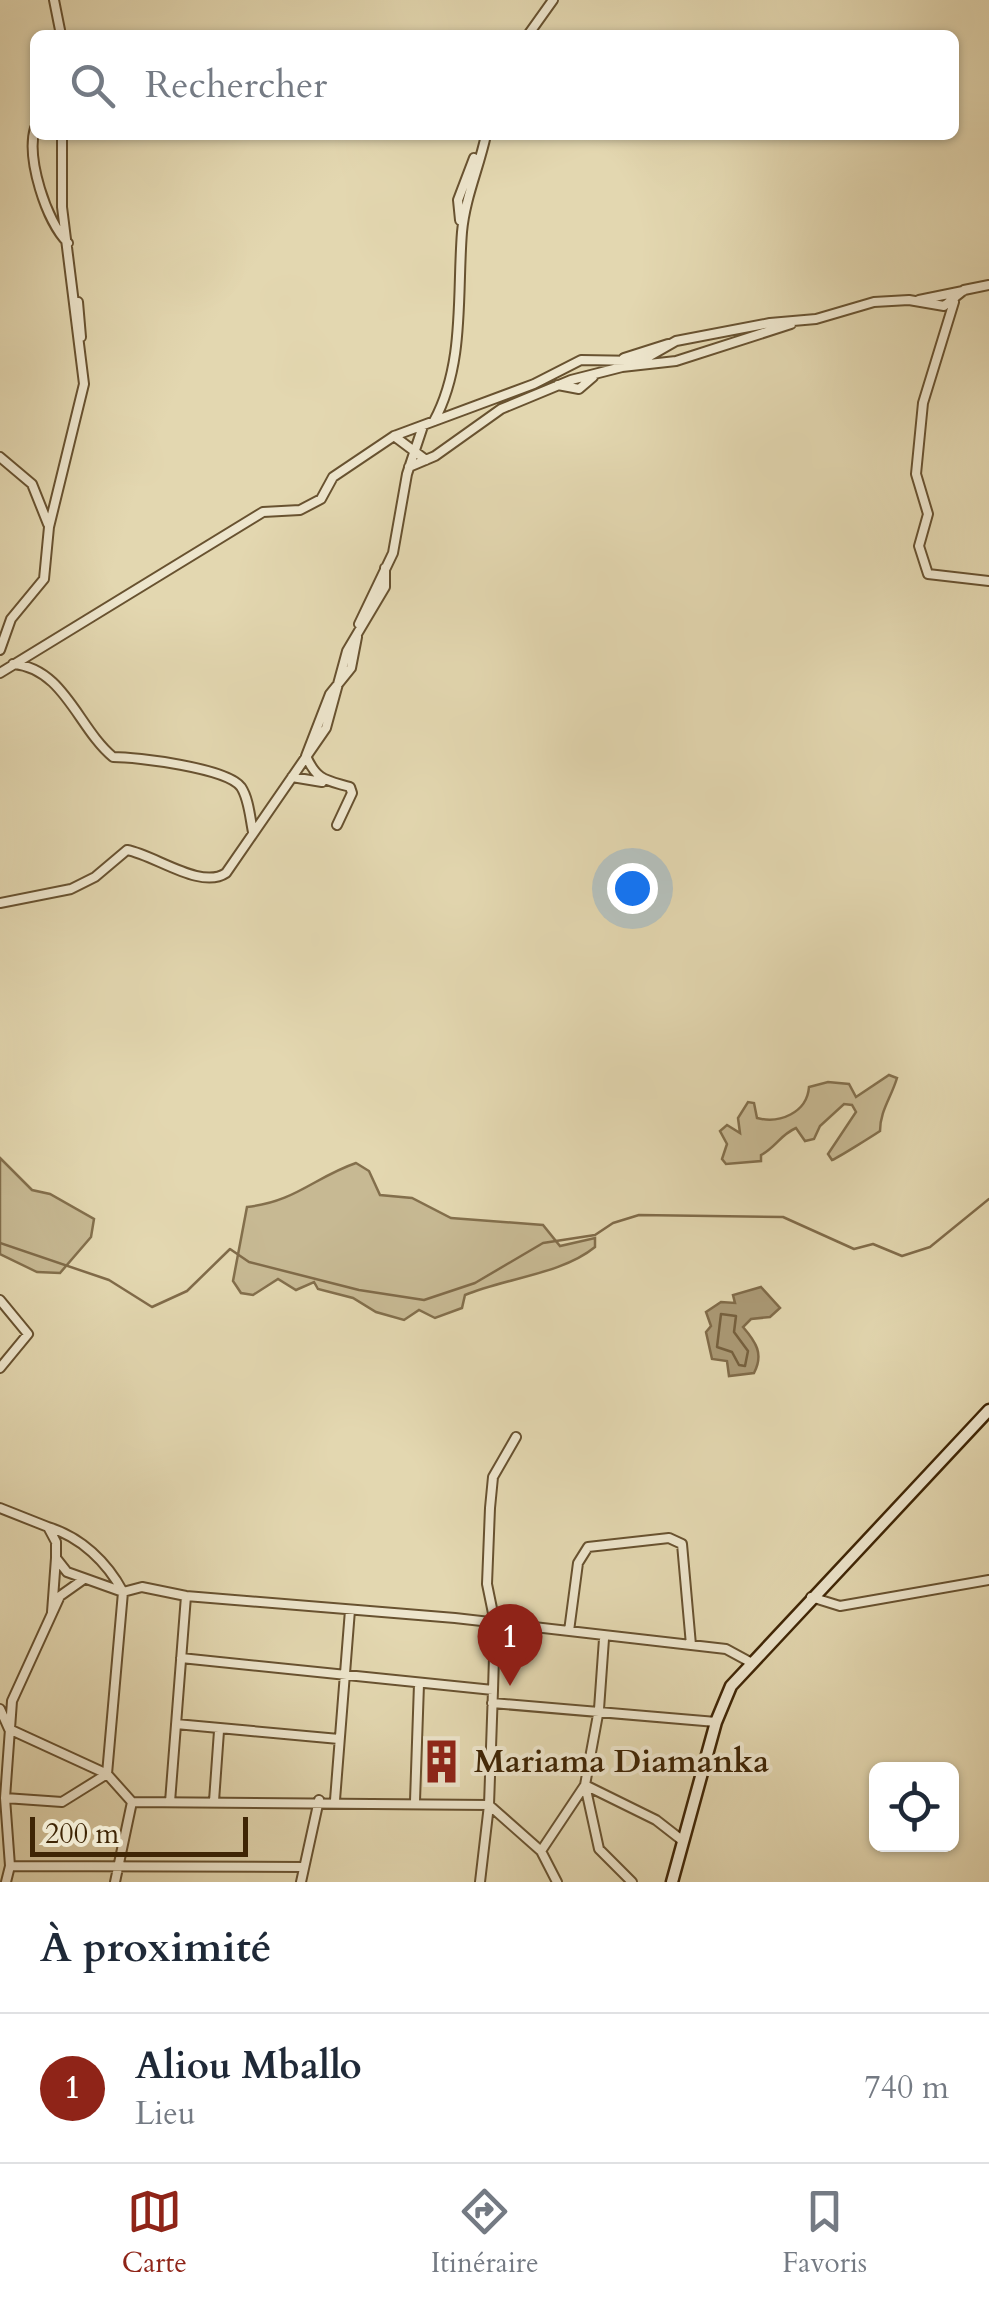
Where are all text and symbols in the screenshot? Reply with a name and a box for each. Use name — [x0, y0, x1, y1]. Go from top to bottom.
search box — [30, 30, 959, 140]
icon: search — [65, 58, 120, 113]
text: Rechercher — [145, 59, 327, 111]
your location — [607, 863, 658, 914]
pin: 1 — [478, 1604, 542, 1686]
building icon: Mariama Diamanka — [417, 1738, 465, 1786]
place label: Mariama Diamanka — [474, 1740, 769, 1784]
map controls — [869, 1762, 959, 1852]
button: locate — [869, 1762, 959, 1852]
scale bar — [30, 1812, 248, 1856]
text: 200 m — [45, 1815, 119, 1853]
text: À proximité — [40, 1919, 272, 1976]
text: Aliou Mballo — [135, 2040, 362, 2092]
text: 1 — [64, 2066, 81, 2110]
text: 740 m — [864, 2066, 949, 2110]
text: Lieu — [135, 2092, 195, 2136]
tab: Carte — [122, 2184, 187, 2282]
tab: Itinéraire — [431, 2184, 539, 2282]
tab: Favoris — [782, 2184, 867, 2282]

